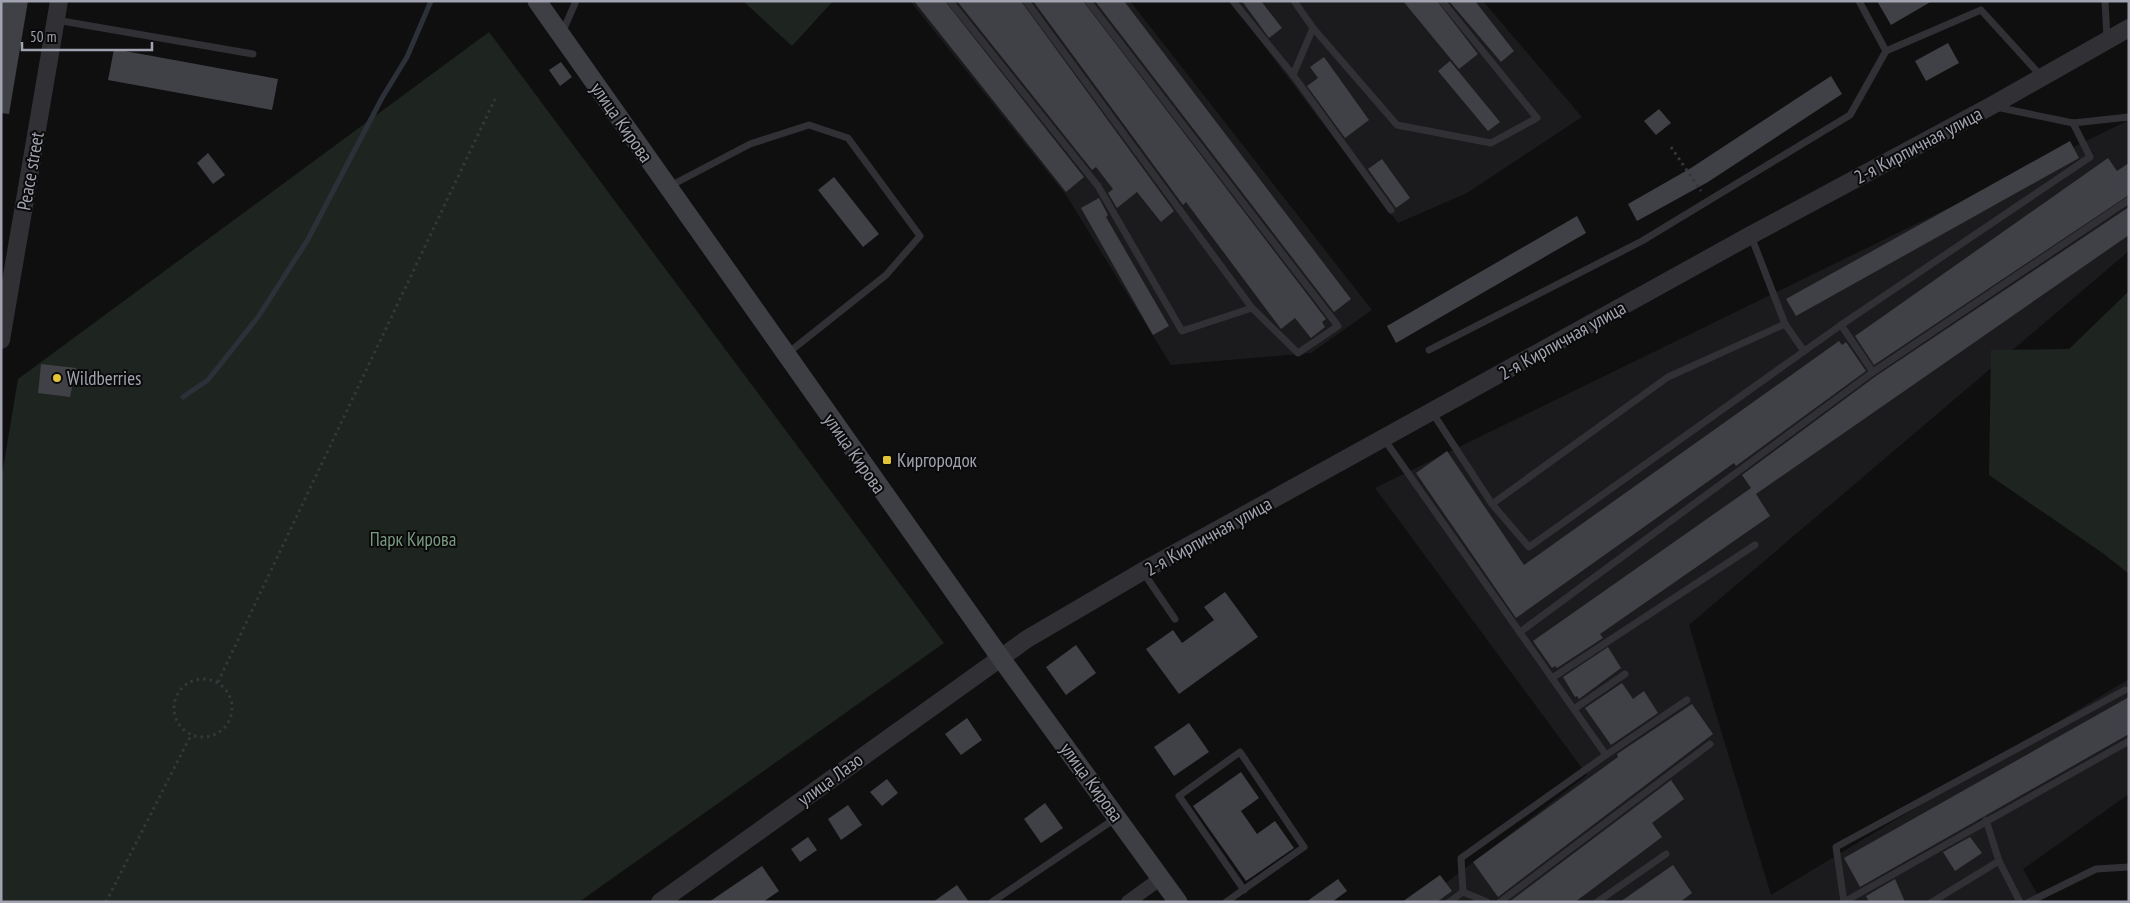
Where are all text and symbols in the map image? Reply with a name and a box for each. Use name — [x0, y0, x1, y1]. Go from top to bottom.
scale bar — [22, 20, 152, 52]
text: 50 m — [30, 27, 56, 46]
street label: улица Кирова — [586, 77, 658, 167]
street label: 2-я Кирпичная улица — [1850, 101, 1986, 189]
street label: Peace street — [11, 129, 49, 212]
street label: 2-я Кирпичная улица — [1494, 295, 1630, 385]
place label: Wildberries — [67, 366, 141, 390]
marker: Wildberries — [51, 372, 63, 384]
street label: улица Кирова — [819, 408, 891, 498]
place label: Киргородок — [897, 448, 978, 472]
marker: Киргородок — [881, 454, 893, 466]
street label: 2-я Кирпичная улица — [1140, 491, 1276, 581]
park label: Парк Кирова — [370, 527, 456, 551]
street label: улица Кирова — [1055, 738, 1129, 826]
street label: улица Лазо — [793, 747, 867, 811]

